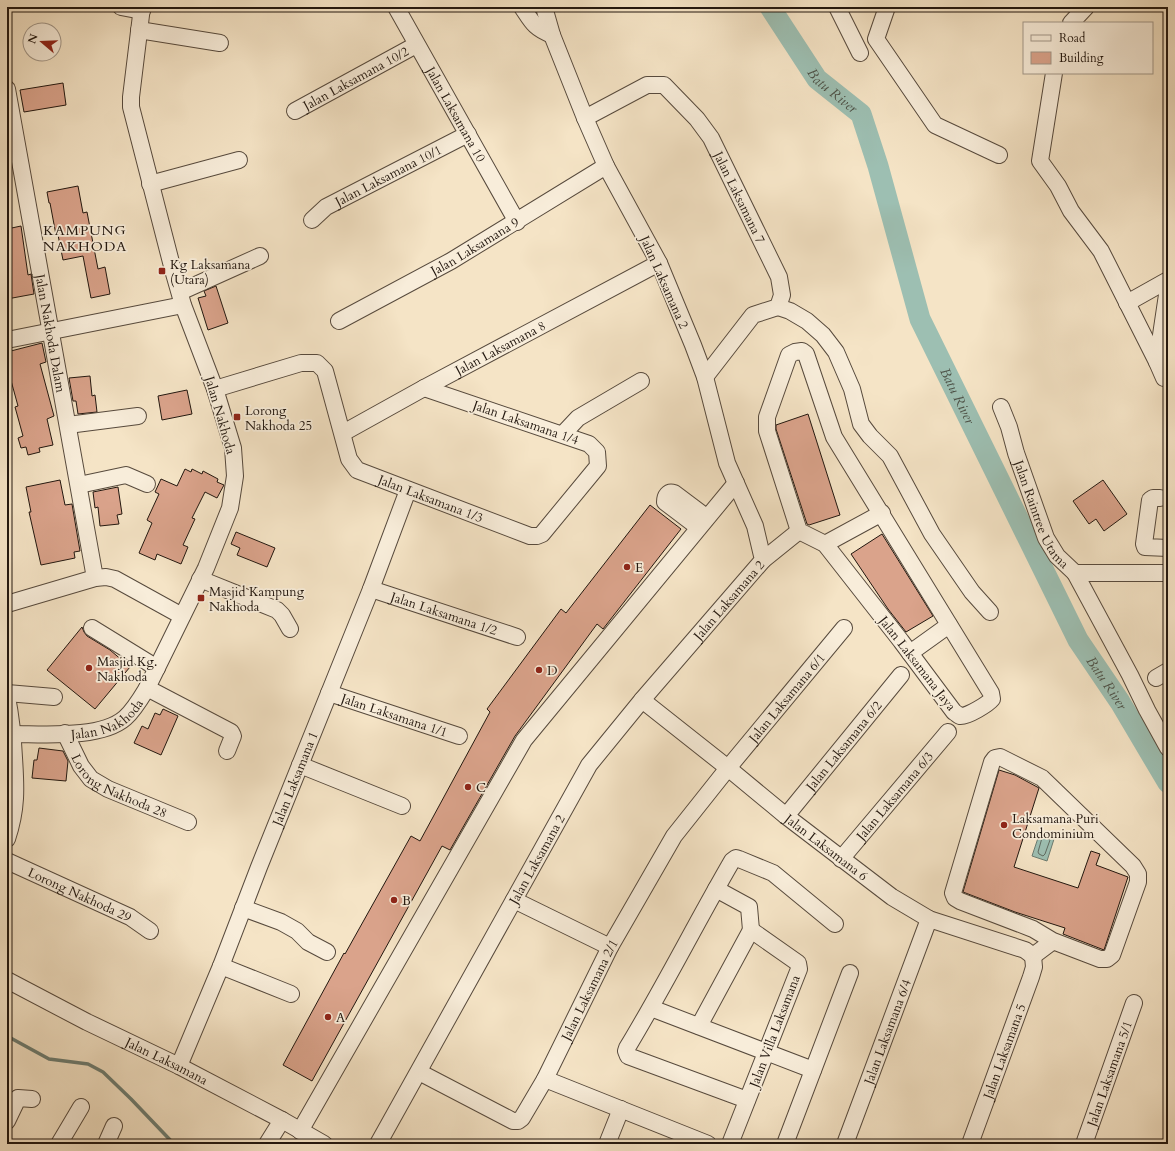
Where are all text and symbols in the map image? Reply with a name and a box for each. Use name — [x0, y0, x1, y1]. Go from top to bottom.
north arrow — [22, 22, 62, 62]
legend — [1023, 22, 1153, 74]
text: Road — [1059, 30, 1086, 46]
text: N — [24, 32, 42, 46]
street label: Jalan Laksamana 10/2 — [298, 43, 412, 116]
text: Building — [1059, 50, 1104, 66]
street label: Jalan Laksamana 10 — [420, 62, 490, 166]
water label: Batu River — [802, 65, 862, 118]
street label: Jalan Laksamana 10/1 — [330, 141, 445, 212]
street label: Jalan Laksamana 7 — [708, 147, 769, 247]
street label: Jalan Laksamana 9 — [426, 213, 523, 281]
district label: KAMPUNG NAKHODA — [43, 221, 127, 256]
street label: Jalan Laksamana 2 — [635, 231, 693, 332]
place label: Kg Laksamana (Utara) — [170, 256, 251, 289]
marker: Kg Laksamana (Utara) — [157, 266, 167, 276]
street label: Jalan Nakhoda Dalam — [30, 271, 69, 394]
street label: Jalan Laksamana 8 — [451, 317, 549, 381]
water label: Batu River — [935, 364, 979, 428]
street label: Jalan Nakhoda — [200, 372, 240, 457]
street label: Jalan Laksamana 1/4 — [468, 396, 581, 450]
place label: Lorong Nakhoda 25 — [245, 402, 312, 435]
marker: Lorong Nakhoda 25 — [232, 412, 242, 422]
street label: Jalan Raintree Utama — [1009, 456, 1073, 573]
street label: Jalan Laksamana 1/3 — [374, 470, 486, 527]
street label: Jalan Laksamana 2 — [688, 557, 769, 646]
place label: E — [635, 559, 643, 577]
marker: E — [622, 562, 632, 572]
place label: Masjid Kampung Nakhoda — [209, 583, 305, 616]
street label: Jalan Laksamana 1/2 — [386, 587, 500, 640]
marker: Masjid Kampung Nakhoda — [196, 593, 206, 603]
street label: Jalan Laksamana Jaya — [873, 611, 960, 715]
street label: Jalan Laksamana 6/1 — [744, 650, 830, 748]
place label: Masjid Kg. Nakhoda — [97, 653, 157, 686]
water label: Batu River — [1082, 653, 1132, 714]
place label: D — [547, 662, 558, 680]
marker: Masjid Kg. Nakhoda — [84, 663, 94, 673]
marker: D — [534, 665, 544, 675]
street label: Jalan Laksamana 1/1 — [337, 689, 450, 742]
street label: Jalan Nakhoda — [68, 695, 148, 744]
street label: Jalan Laksamana 6/2 — [801, 697, 887, 796]
street label: Jalan Laksamana 1 — [268, 729, 323, 830]
street label: Jalan Laksamana 6/3 — [851, 748, 938, 846]
street label: Lorong Nakhoda 28 — [66, 751, 170, 822]
place label: C — [476, 779, 486, 797]
marker: C — [463, 782, 473, 792]
street label: Jalan Laksamana 6 — [779, 809, 871, 886]
place label: Laksamana Puri Condominium — [1012, 810, 1099, 843]
street label: Jalan Laksamana 2 — [504, 811, 570, 910]
marker: Laksamana Puri Condominium — [999, 820, 1009, 830]
street label: Lorong Nakhoda 29 — [25, 864, 134, 927]
place label: B — [402, 892, 411, 910]
marker: B — [389, 895, 399, 905]
street label: Jalan Laksamana 2/1 — [556, 936, 623, 1046]
street label: Jalan Villa Laksamana — [745, 972, 805, 1092]
street label: Jalan Laksamana 6/4 — [859, 976, 916, 1089]
street label: Jalan Laksamana 5 — [979, 1001, 1031, 1103]
place label: A — [336, 1009, 346, 1027]
marker: A — [323, 1012, 333, 1022]
street label: Jalan Laksamana 5/1 — [1082, 1018, 1137, 1131]
street label: Jalan Laksamana — [120, 1033, 211, 1090]

